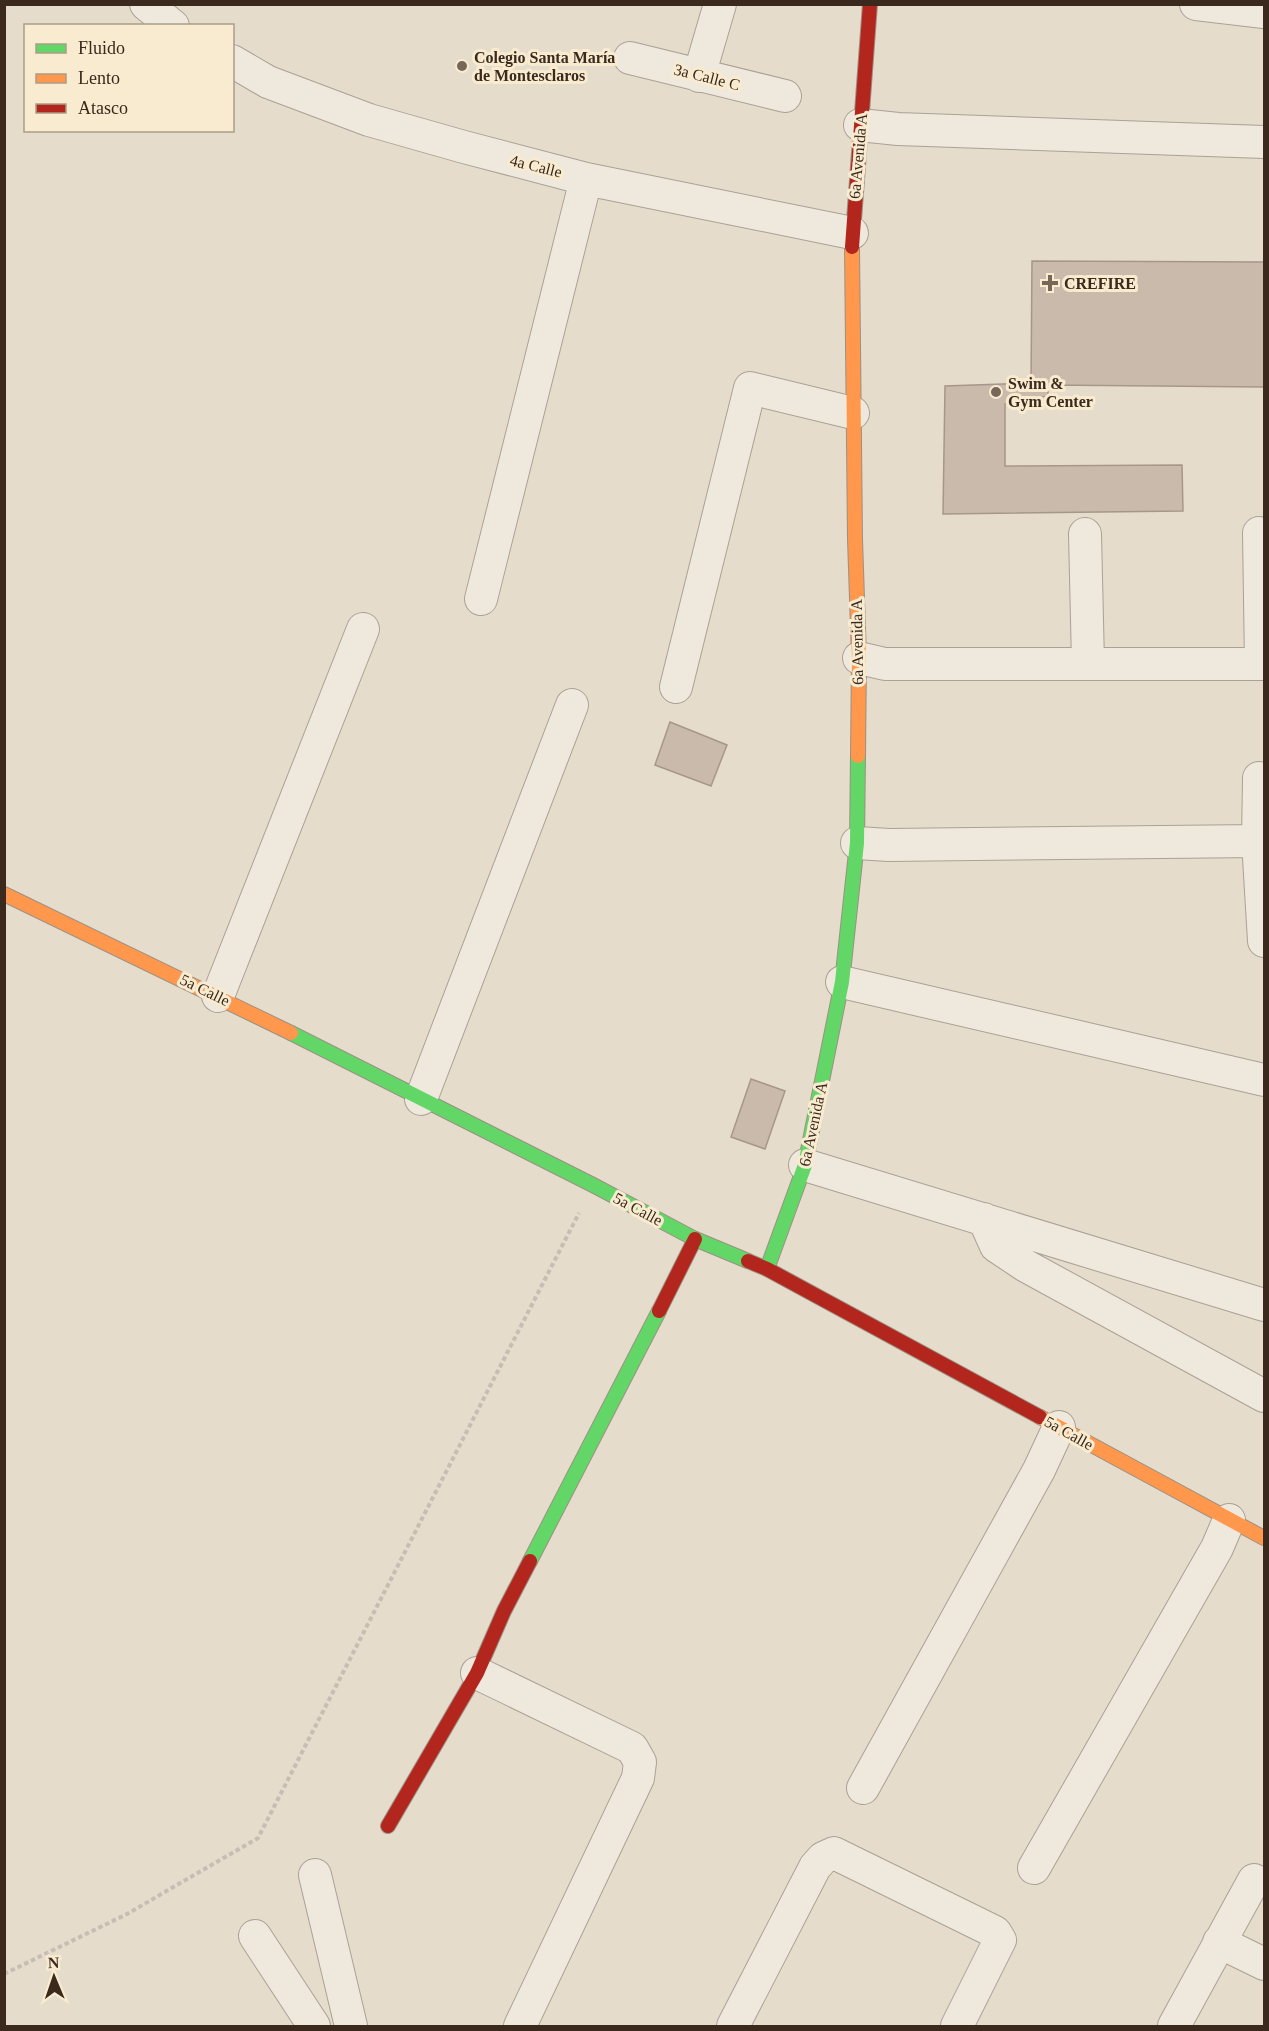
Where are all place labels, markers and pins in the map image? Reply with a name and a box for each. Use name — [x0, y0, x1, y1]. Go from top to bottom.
place label: Colegio Santa María de Montesclaros — [474, 49, 615, 84]
marker: Colegio Santa María de Montesclaros — [455, 59, 469, 73]
marker: CREFIRE — [1041, 274, 1059, 292]
place label: CREFIRE — [1064, 275, 1136, 292]
place label: Swim & Gym Center — [1008, 375, 1093, 411]
marker: Swim & Gym Center — [989, 385, 1003, 399]

